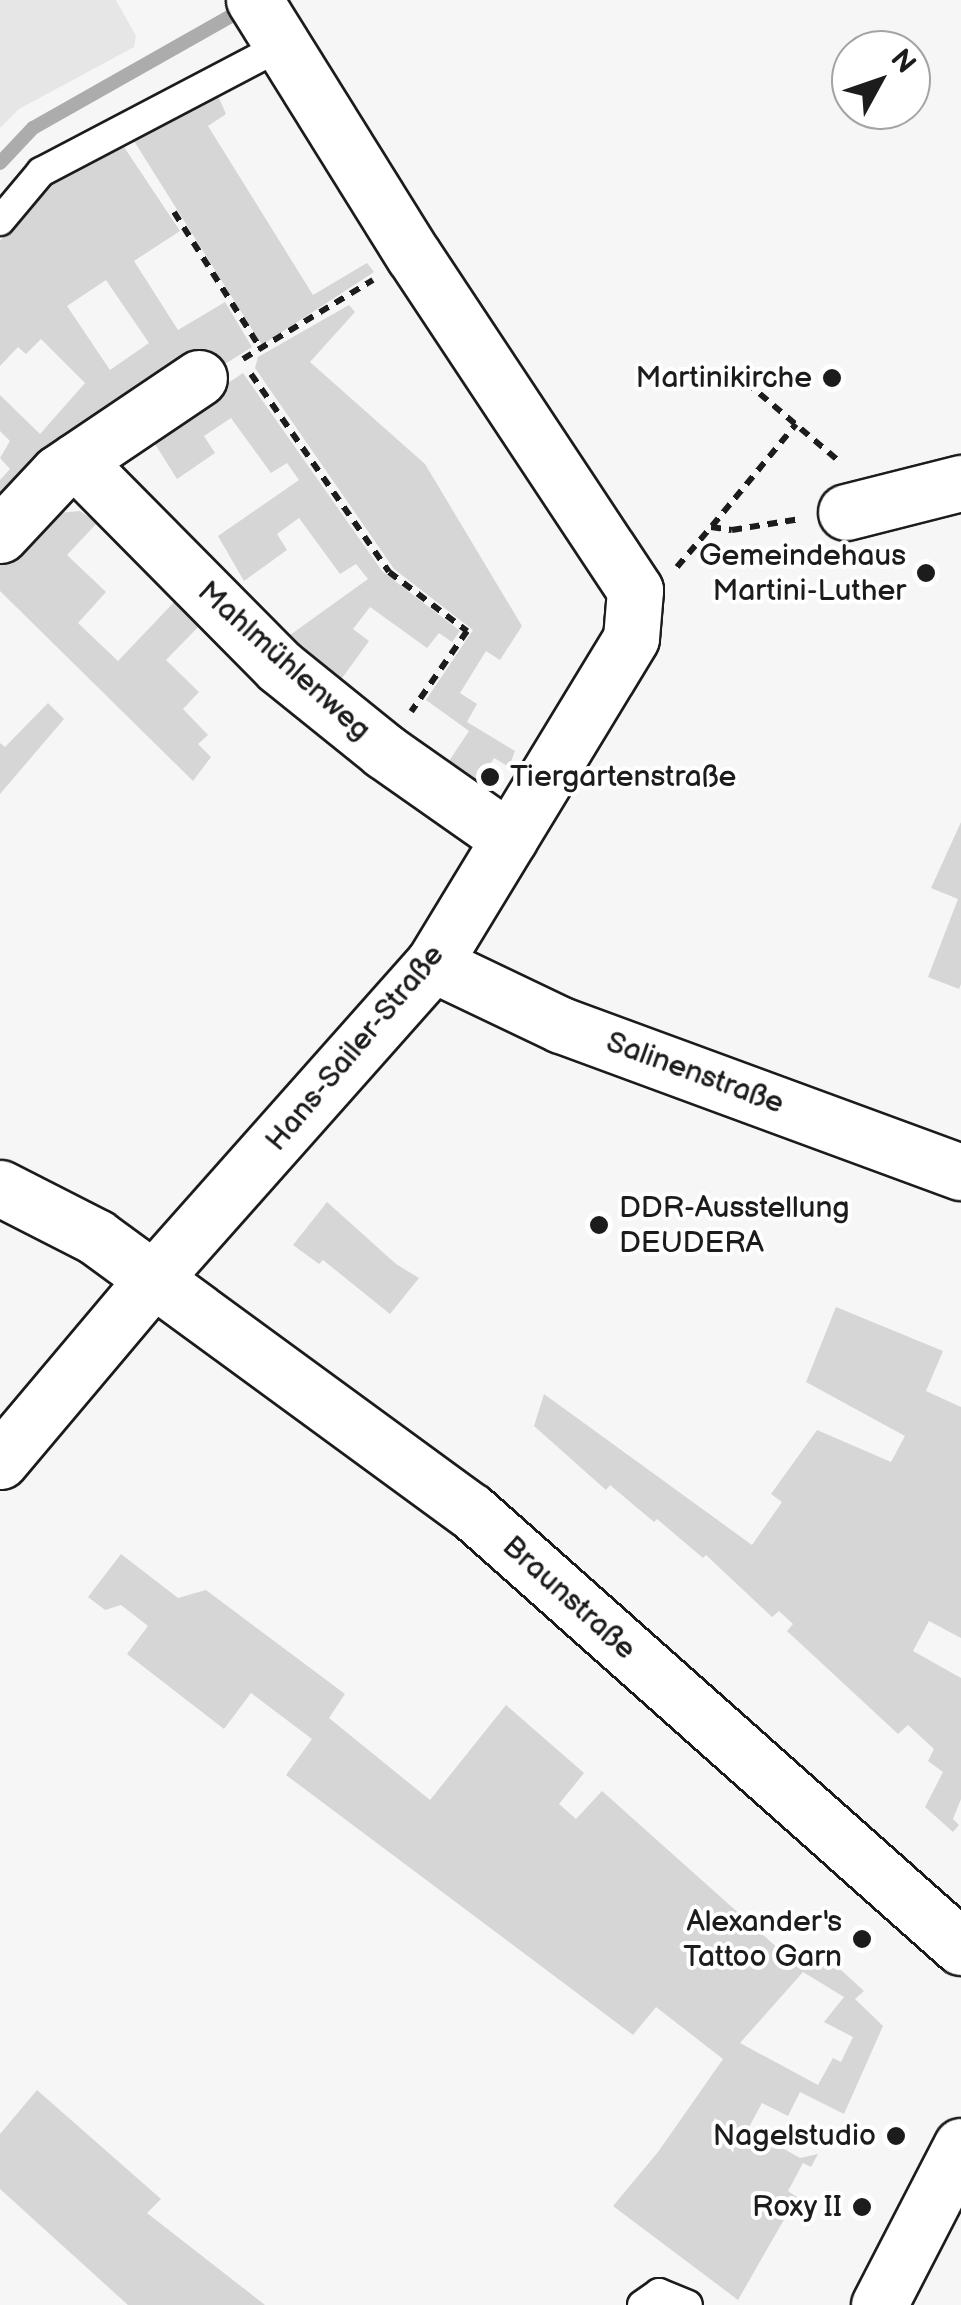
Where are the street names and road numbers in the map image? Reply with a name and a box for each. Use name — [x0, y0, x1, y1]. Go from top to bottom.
street label: Mahlmühlenweg — [190, 574, 378, 748]
street label: Hans-Sailer-Straße — [258, 938, 452, 1158]
street label: Salinenstraße — [601, 1024, 789, 1122]
street label: Braunstraße — [495, 1529, 643, 1667]

